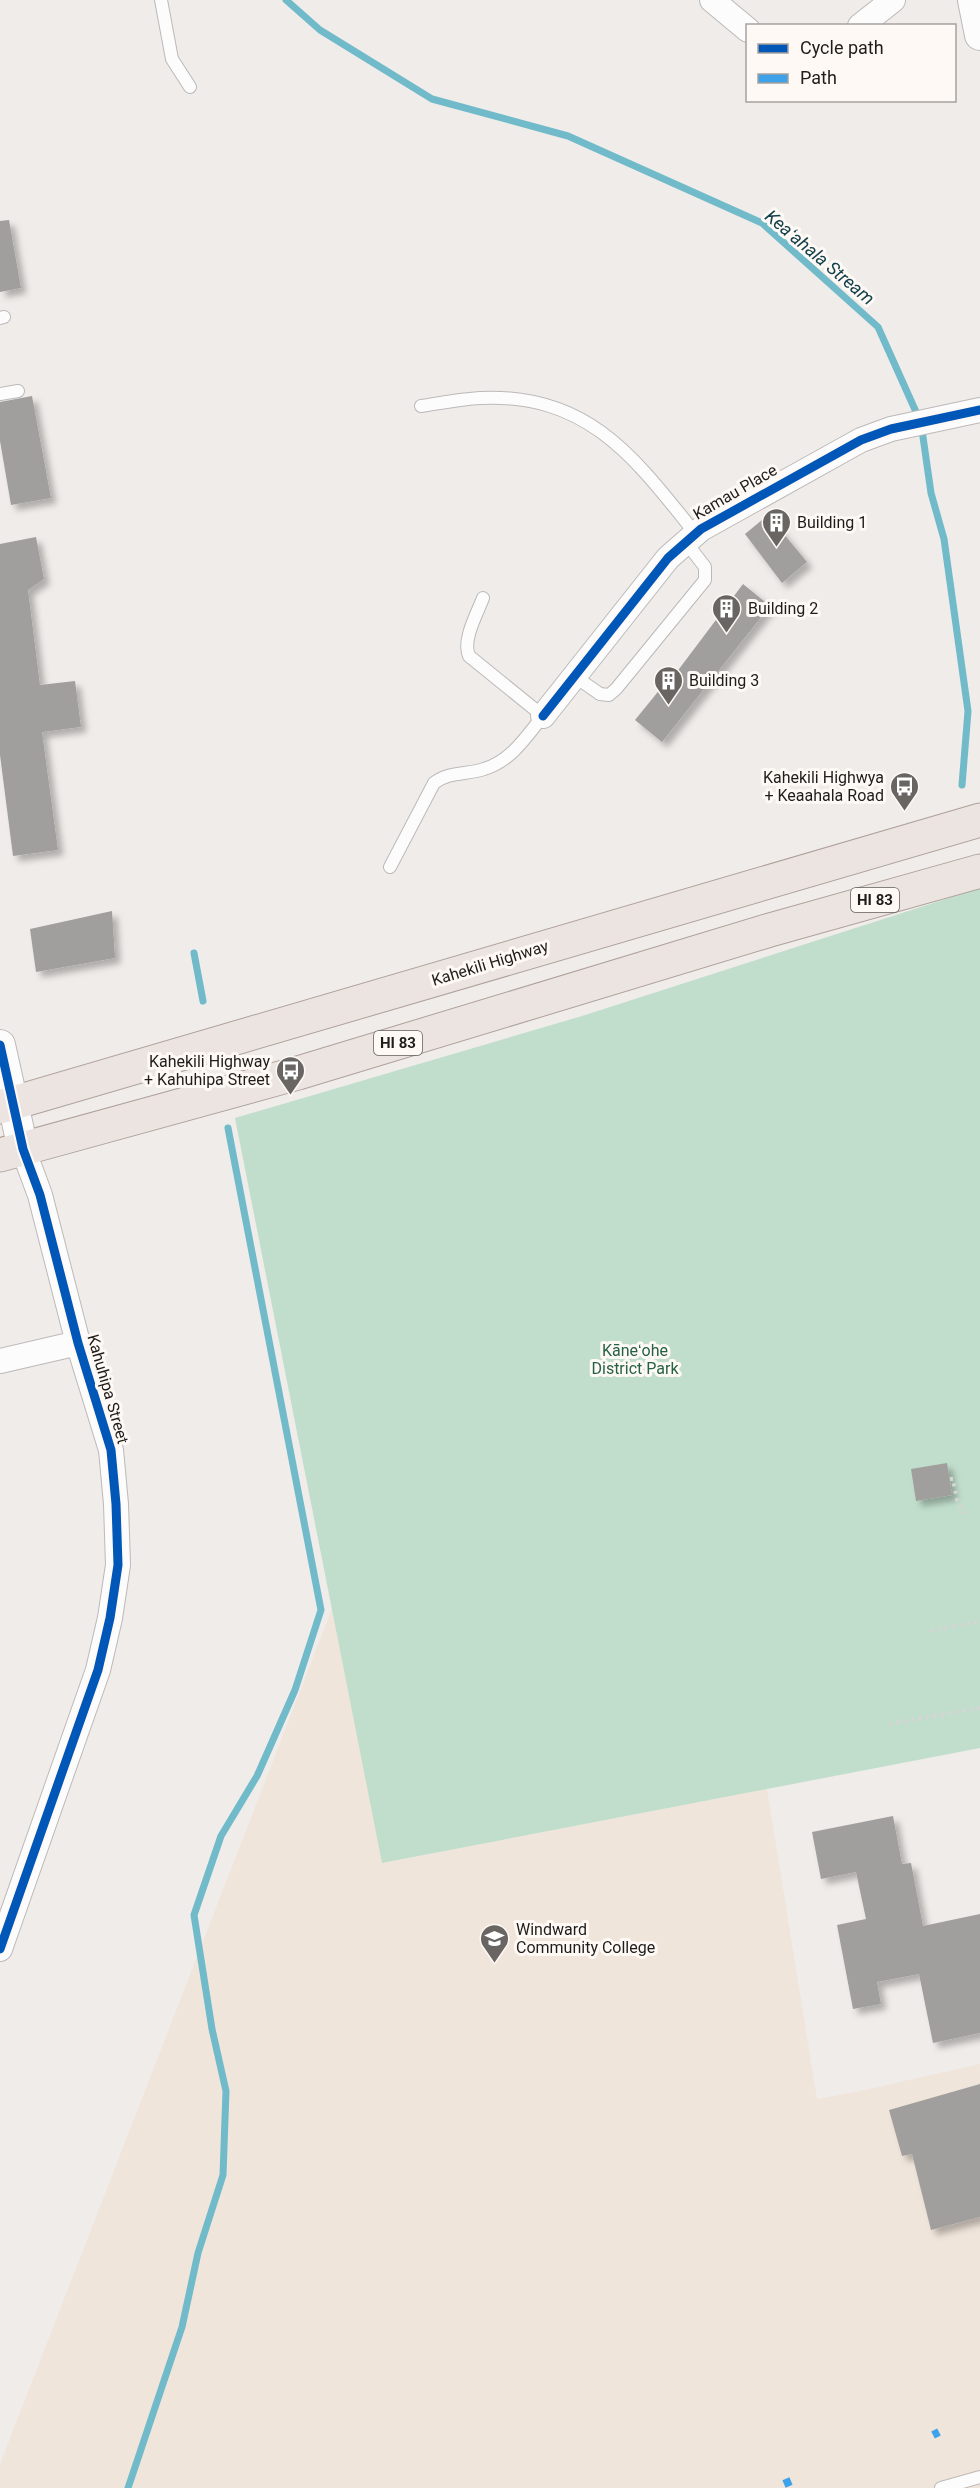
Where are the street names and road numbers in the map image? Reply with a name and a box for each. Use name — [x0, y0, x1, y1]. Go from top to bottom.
street label: Kamau Place — [690, 460, 780, 524]
road number: HI 83 — [851, 888, 899, 912]
street label: Kahekili Highway — [429, 936, 551, 990]
road number: HI 83 — [374, 1031, 422, 1055]
street label: Kahuhipa Street — [83, 1332, 133, 1446]

